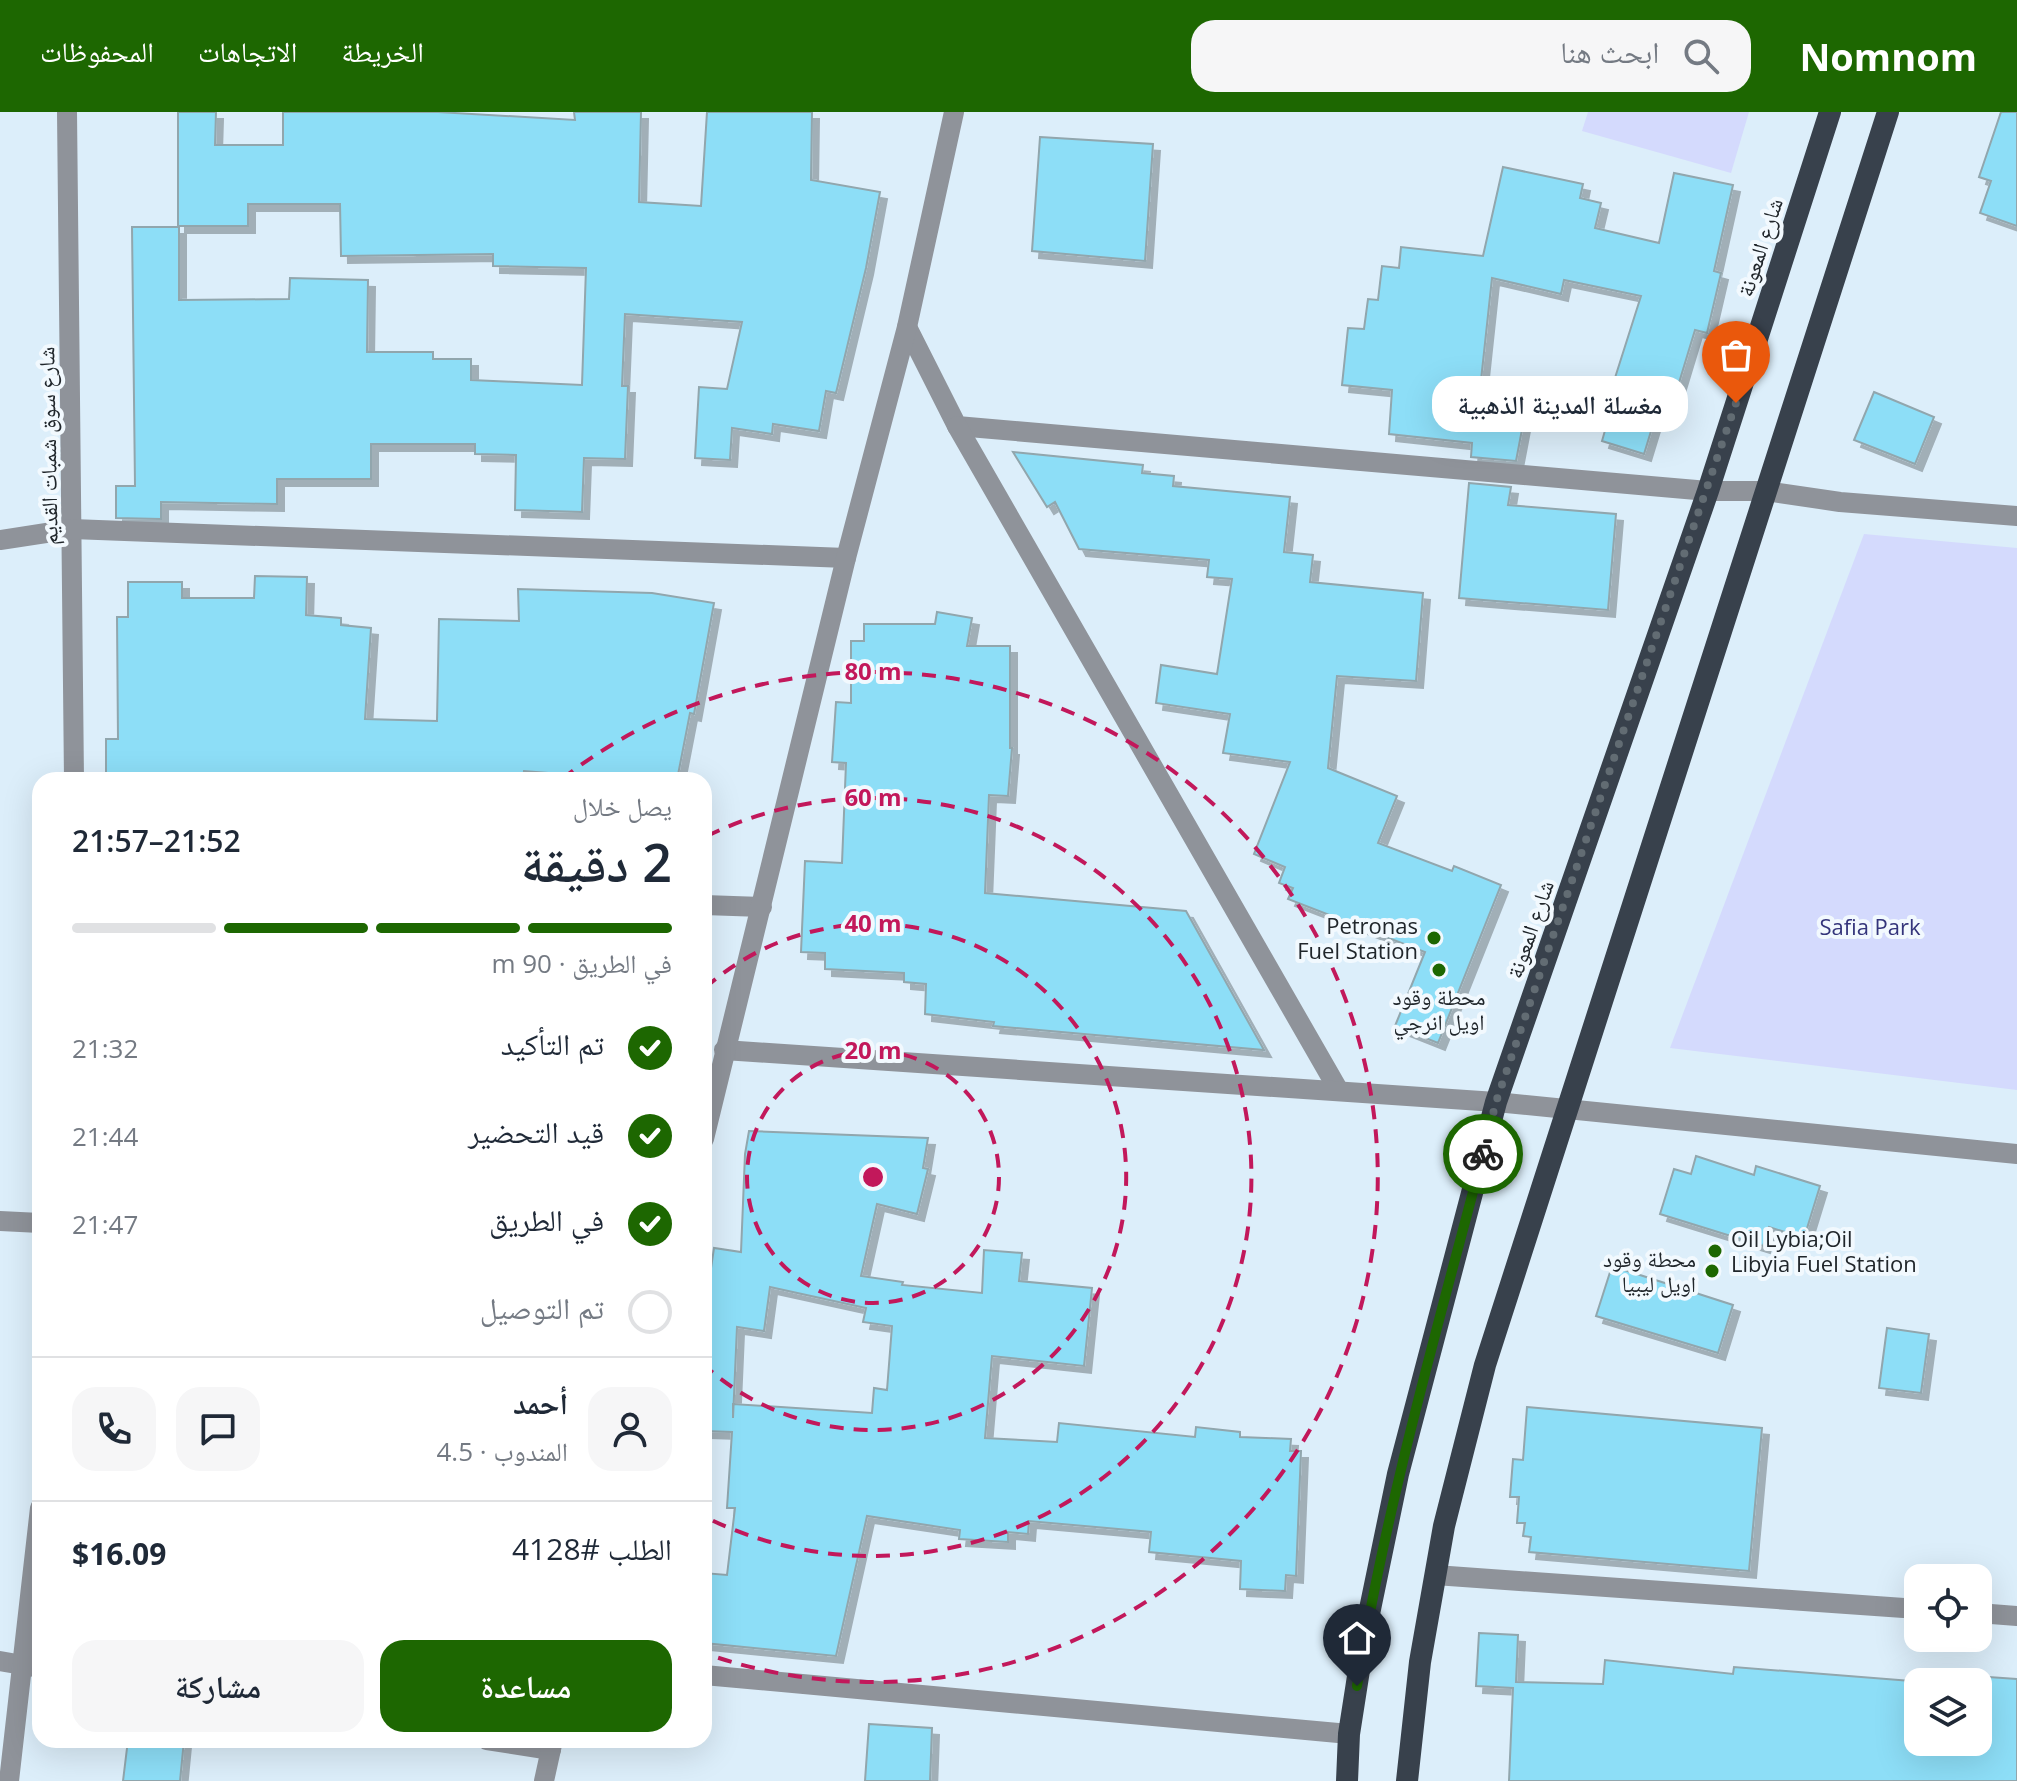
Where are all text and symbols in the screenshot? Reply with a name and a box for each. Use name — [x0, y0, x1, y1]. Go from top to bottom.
search box — [1191, 20, 1751, 92]
text: Nomnom — [1799, 30, 1977, 82]
text: ابحث هنا — [1560, 31, 1659, 72]
text: المحفوظات — [40, 32, 154, 70]
text: الاتجاهات — [198, 32, 297, 70]
text: الخريطة — [341, 32, 424, 70]
icon: search — [1679, 34, 1723, 78]
street label: شارع المعونة — [1729, 194, 1789, 300]
pin — [1702, 321, 1770, 403]
icon: bag — [1714, 333, 1758, 377]
street label: شارع سوق شمبات القديم — [30, 346, 65, 546]
callout: مغسلة المدينة الذهبية — [1432, 375, 1688, 431]
text: مغسلة المدينة الذهبية — [1458, 386, 1662, 422]
text: 80 m — [844, 654, 902, 687]
text: 60 m — [844, 780, 902, 813]
text: يصل خلال — [573, 788, 672, 824]
text: 21:52–21:57 — [72, 820, 241, 861]
text: 2 دقيقة — [521, 826, 672, 897]
street label: شارع المعونة — [1498, 876, 1560, 982]
text: 40 m — [844, 906, 902, 939]
place label: Petronas Fuel Station — [1297, 910, 1418, 965]
park label: Safia Park — [1819, 911, 1921, 941]
marker: Petronas Fuel Station — [1425, 929, 1443, 947]
text: في الطريق · 90 m — [491, 945, 672, 981]
marker: محطة وقود اويل انرجي — [1430, 961, 1448, 979]
place label: محطة وقود اويل انرجي — [1392, 981, 1486, 1040]
text: تم التأكيد — [501, 1023, 604, 1064]
icon: check — [628, 1026, 672, 1070]
text: 21:32 — [72, 1030, 138, 1066]
text: 20 m — [844, 1033, 902, 1066]
text: قيد التحضير — [468, 1111, 604, 1152]
icon: check — [628, 1114, 672, 1158]
courier — [1443, 1114, 1523, 1194]
text: 21:44 — [72, 1118, 138, 1154]
icon: bike — [1461, 1132, 1505, 1176]
centre of rings — [859, 1163, 887, 1191]
text: في الطريق — [489, 1199, 604, 1240]
icon: check — [628, 1202, 672, 1246]
text: 21:47 — [72, 1206, 138, 1242]
place label: Oil Lybia;Oil Libyia Fuel Station — [1731, 1223, 1917, 1278]
marker: Oil Lybia;Oil Libyia Fuel Station — [1706, 1242, 1724, 1260]
place label: محطة وقود اويل ليبيا — [1603, 1243, 1696, 1298]
marker: محطة وقود اويل ليبيا — [1703, 1262, 1721, 1280]
text: تم التوصيل — [480, 1287, 604, 1328]
text: أحمد — [513, 1382, 568, 1423]
button: phone — [72, 1387, 156, 1471]
button: chat — [176, 1387, 260, 1471]
button: person — [588, 1387, 672, 1471]
text: المندوب · 4.5 — [437, 1433, 568, 1469]
text: الطلب #4128 — [512, 1528, 672, 1569]
text: $16.09 — [72, 1533, 166, 1574]
map controls — [1904, 1564, 1992, 1756]
button: locate — [1904, 1564, 1992, 1652]
pin — [1323, 1604, 1391, 1686]
icon: home — [1335, 1616, 1379, 1660]
button: مشاركة — [72, 1640, 364, 1732]
button: مساعدة — [380, 1640, 672, 1732]
button: layers — [1904, 1668, 1992, 1756]

